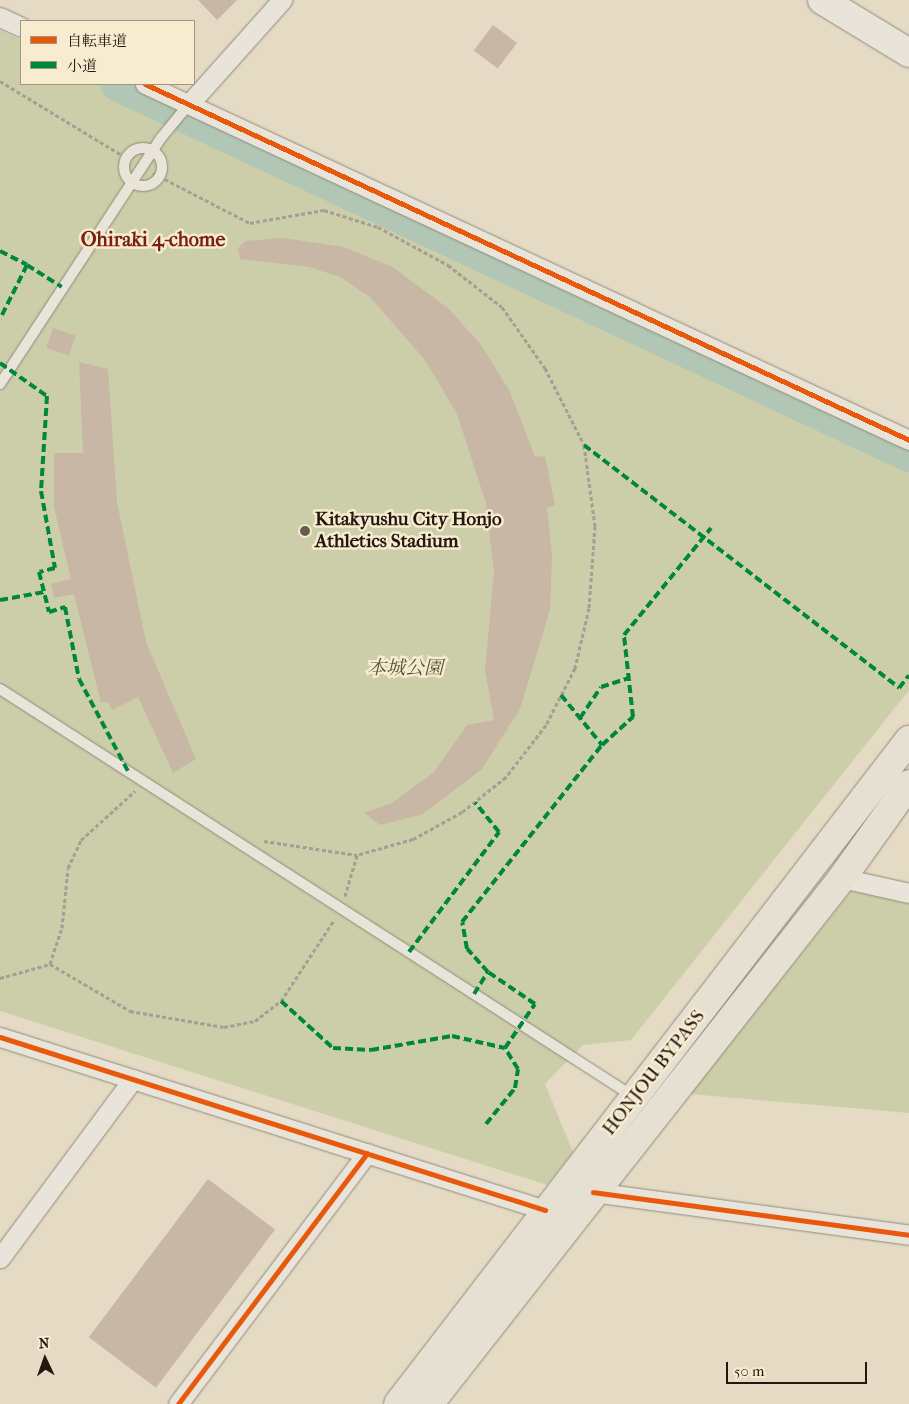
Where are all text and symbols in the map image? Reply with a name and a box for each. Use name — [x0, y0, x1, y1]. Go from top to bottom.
legend — [20, 20, 195, 85]
text: 自転車道 — [67, 32, 127, 50]
text: 小道 — [67, 57, 97, 75]
district label: Ohiraki 4-chome — [81, 227, 225, 251]
place label: Kitakyushu City Honjo Athletics Stadium — [315, 509, 502, 553]
marker: Kitakyushu City Honjo Athletics Stadium — [299, 525, 311, 537]
park label: 本城公園 — [367, 658, 443, 680]
street label: HONJOU BYPASS — [598, 1006, 710, 1140]
north arrow — [20, 1334, 70, 1384]
text: N — [38, 1335, 50, 1352]
scale bar — [729, 1352, 870, 1384]
text: 50 m — [734, 1362, 764, 1380]

